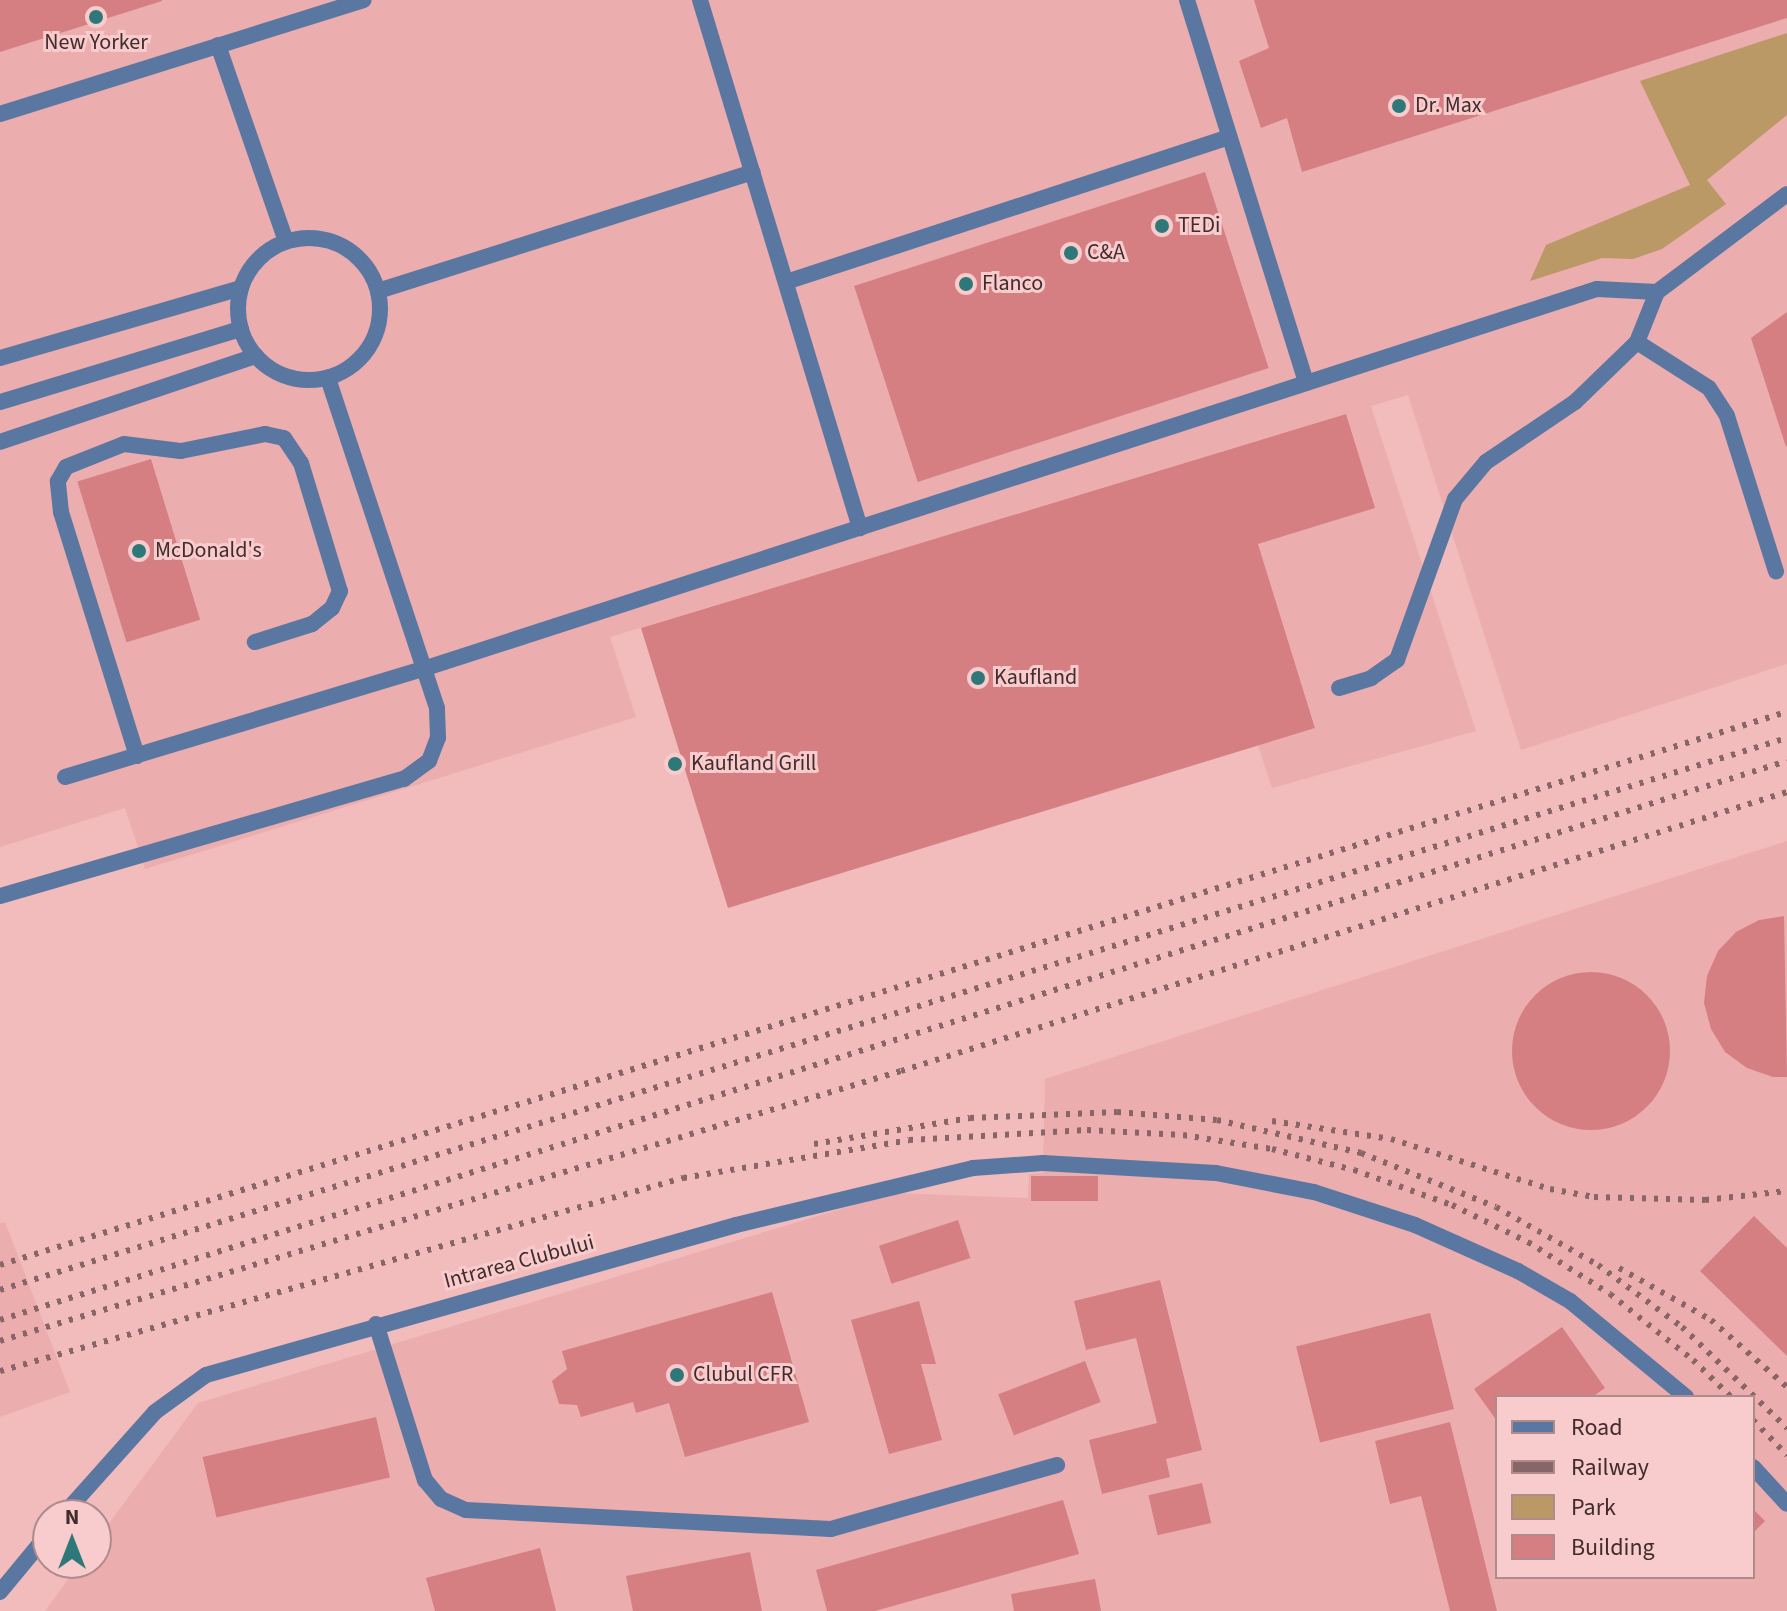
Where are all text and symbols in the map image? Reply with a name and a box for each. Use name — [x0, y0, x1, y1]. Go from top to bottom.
marker: New Yorker — [87, 8, 105, 26]
place label: New Yorker — [44, 30, 148, 56]
place label: Dr. Max — [1415, 93, 1482, 119]
marker: Dr. Max — [1390, 97, 1408, 115]
place label: TEDi — [1178, 213, 1220, 239]
marker: TEDi — [1153, 217, 1171, 235]
place label: C&A — [1087, 240, 1125, 266]
marker: C&A — [1062, 244, 1080, 262]
place label: Flanco — [982, 271, 1043, 297]
marker: Flanco — [957, 275, 975, 293]
place label: McDonald's — [155, 538, 262, 564]
marker: McDonald's — [130, 542, 148, 560]
place label: Kaufland — [994, 665, 1077, 691]
marker: Kaufland — [969, 669, 987, 687]
place label: Kaufland Grill — [691, 751, 816, 777]
marker: Kaufland Grill — [666, 755, 684, 773]
street label: Intrarea Clubului — [441, 1229, 597, 1295]
place label: Clubul CFR — [693, 1362, 793, 1388]
marker: Clubul CFR — [668, 1366, 686, 1384]
legend — [1495, 1395, 1755, 1579]
text: Road — [1571, 1410, 1623, 1445]
text: Railway — [1571, 1450, 1649, 1485]
text: Park — [1571, 1490, 1616, 1525]
north arrow — [32, 1499, 112, 1579]
text: N — [65, 1501, 79, 1533]
text: Building — [1571, 1530, 1655, 1565]

